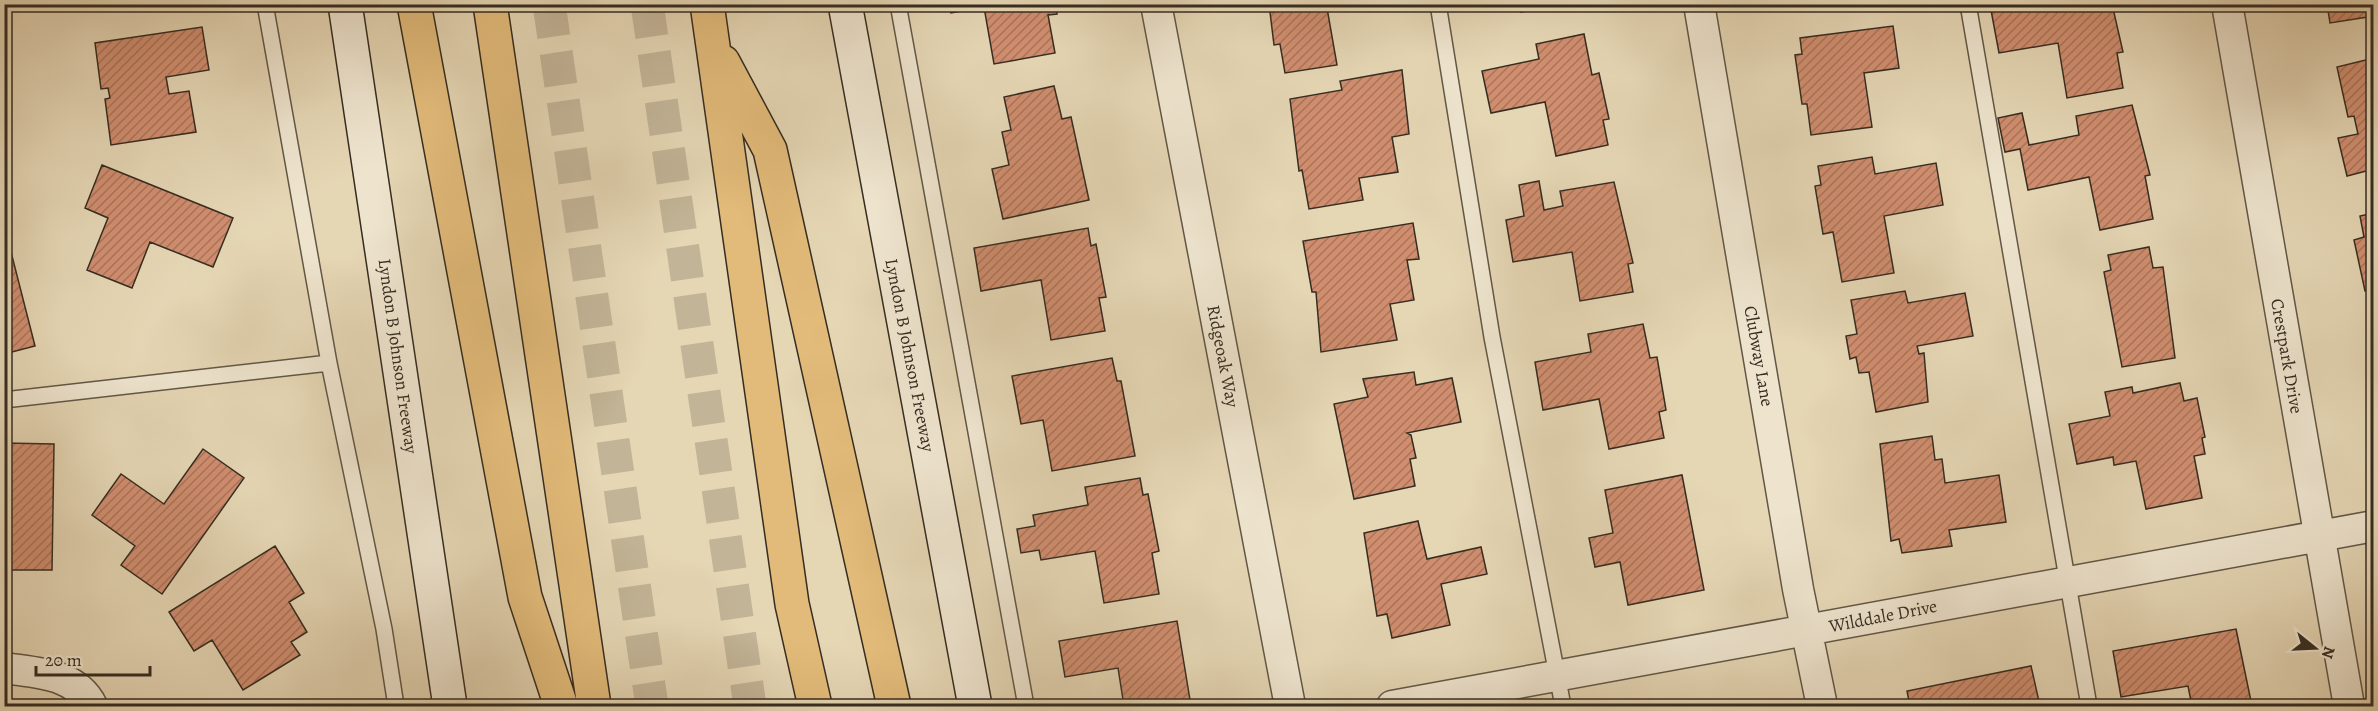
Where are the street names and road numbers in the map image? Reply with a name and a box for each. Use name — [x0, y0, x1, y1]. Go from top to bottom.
street label: Lyndon B Johnson Freeway — [879, 256, 941, 455]
street label: Lyndon B Johnson Freeway — [372, 257, 424, 456]
street label: Crestpark Drive — [2265, 297, 2309, 415]
street label: Ridgeoak Way — [1201, 303, 1245, 410]
street label: Clubway Lane — [1738, 304, 1780, 408]
street label: Wilddale Drive — [1826, 594, 1939, 638]

